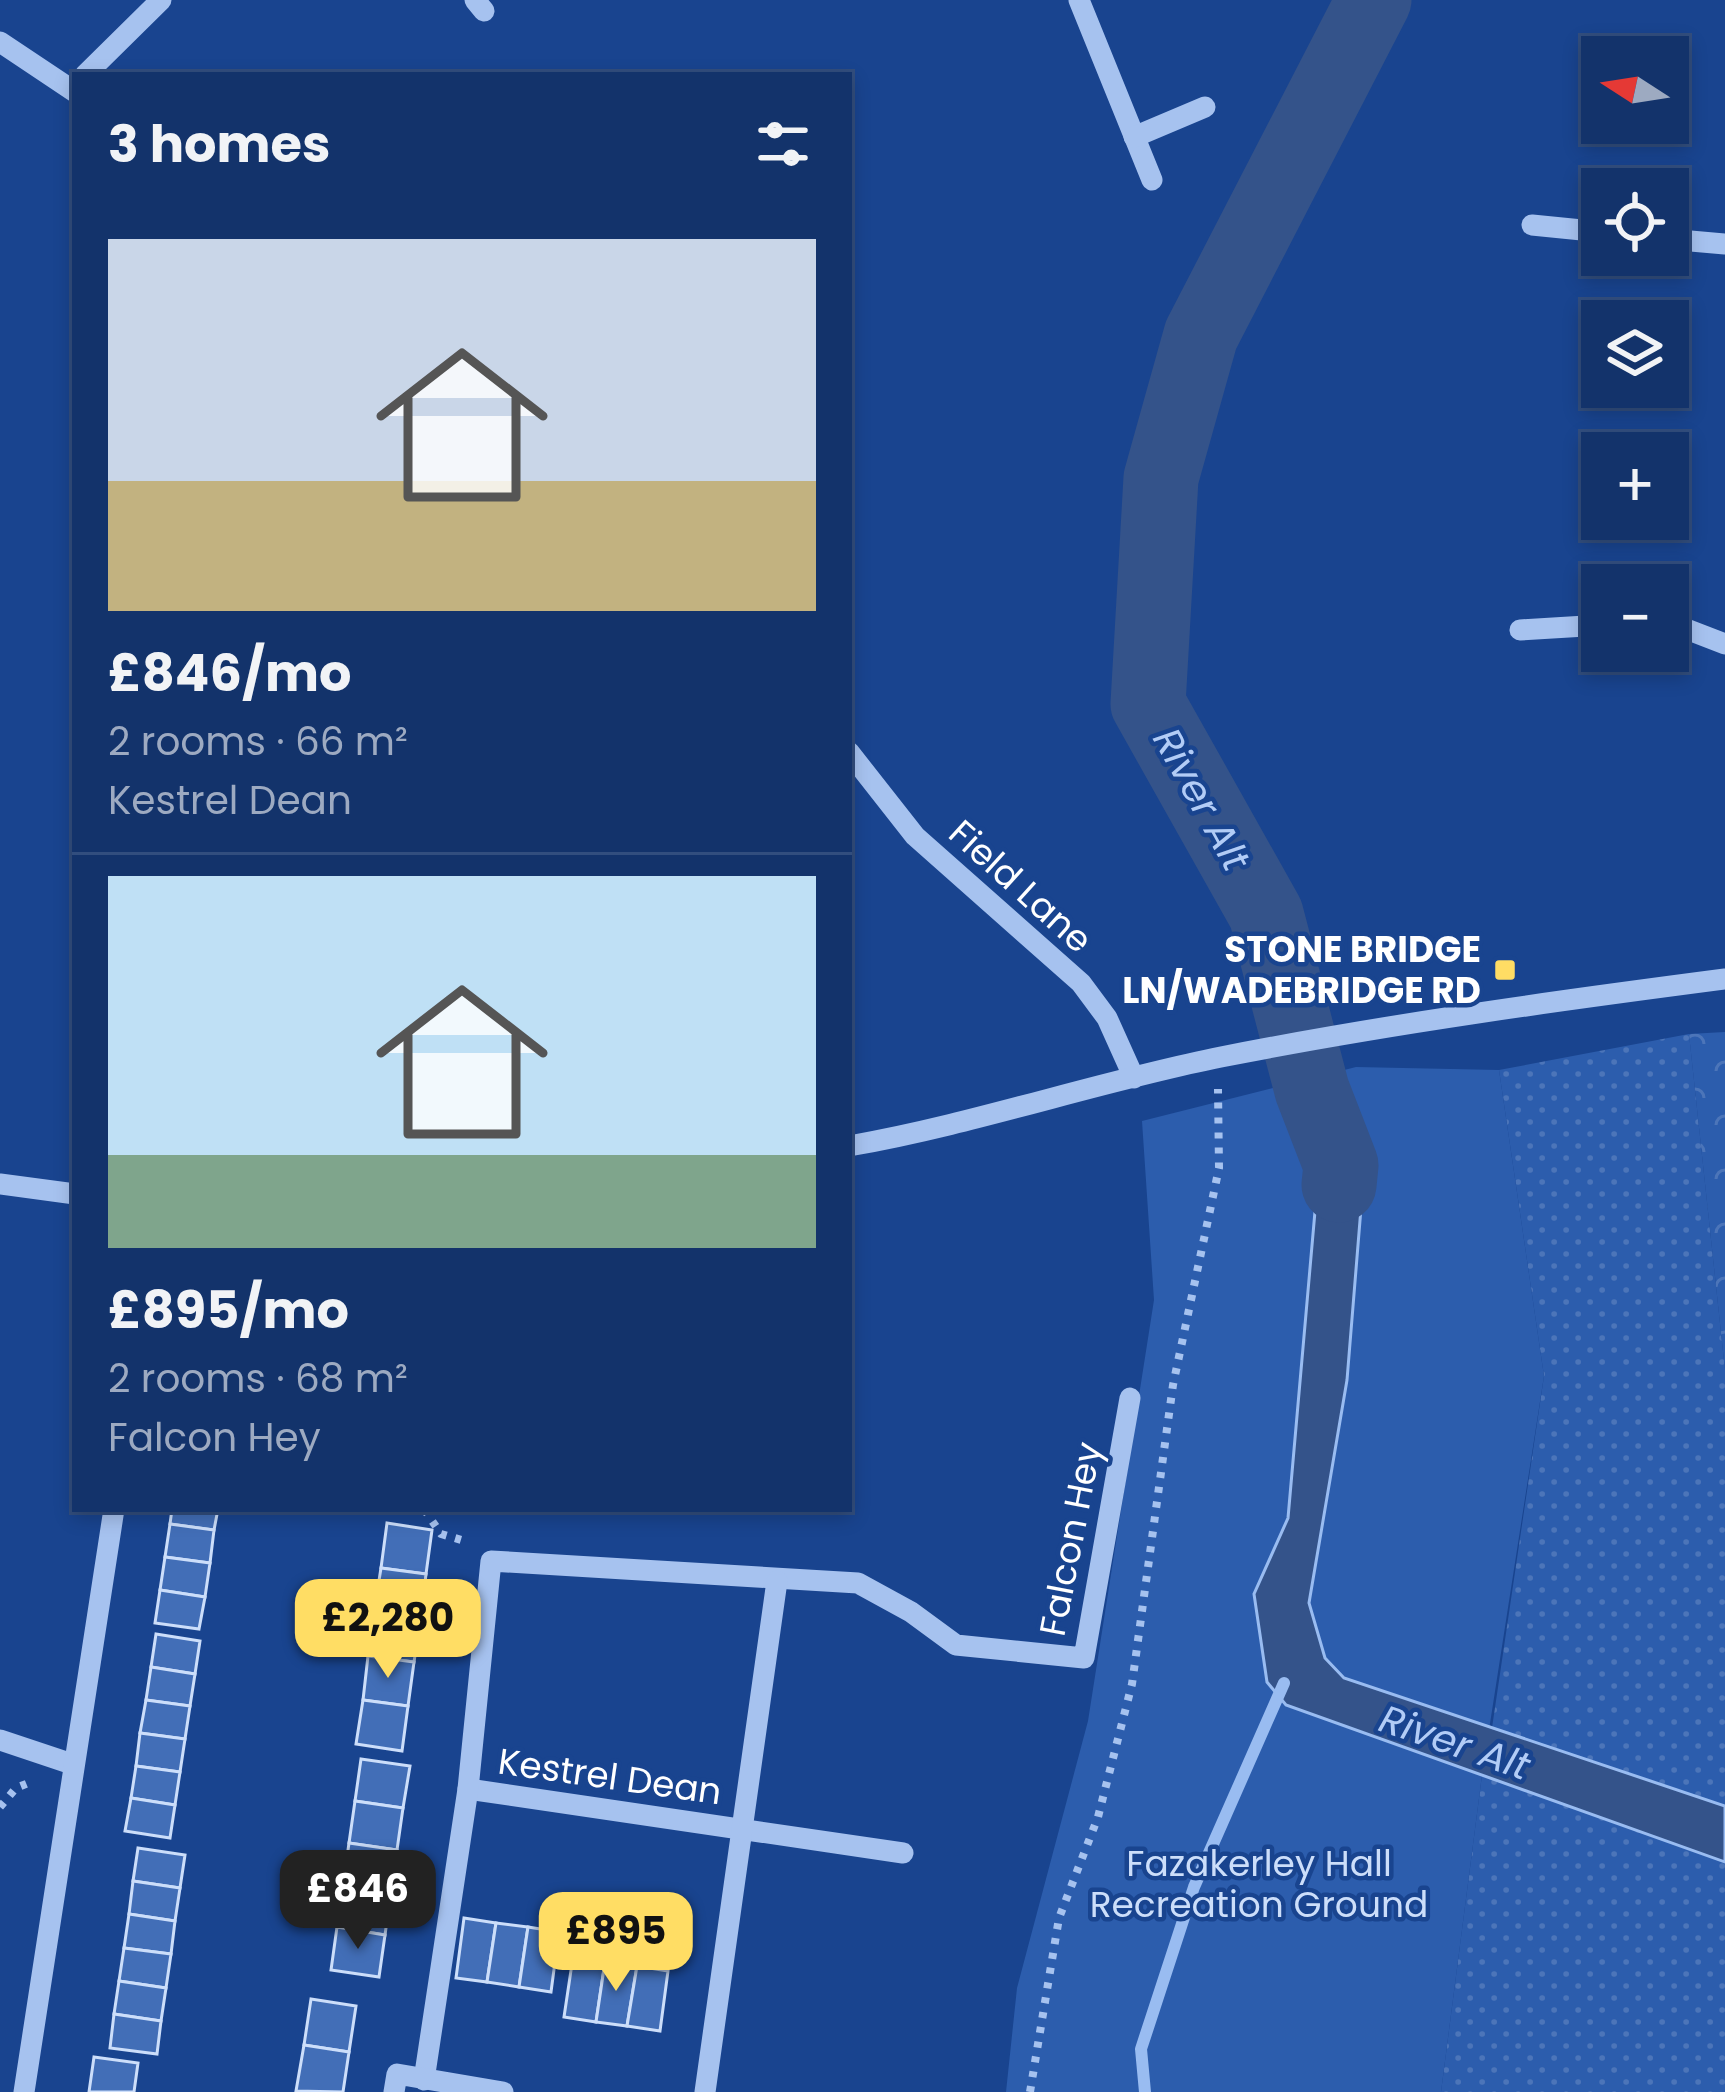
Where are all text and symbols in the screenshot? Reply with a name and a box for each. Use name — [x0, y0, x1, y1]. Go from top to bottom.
north arrow — [1581, 36, 1689, 144]
map controls — [1581, 36, 1689, 672]
text: 3 homes — [108, 108, 330, 180]
icon: filters — [750, 111, 816, 177]
button: locate — [1581, 168, 1689, 276]
button: layers — [1581, 300, 1689, 408]
icon: home — [354, 317, 570, 533]
button: + — [1581, 432, 1689, 540]
button: − — [1581, 564, 1689, 672]
text: £846/mo — [108, 637, 351, 709]
text: 2 rooms · 66 m² — [108, 714, 408, 769]
water label: River Alt — [1140, 718, 1264, 881]
text: Kestrel Dean — [108, 773, 352, 828]
street label: Field Lane — [938, 808, 1104, 965]
place label: STONE BRIDGE LN/WADEBRIDGE RD — [1122, 924, 1481, 1016]
icon: home — [354, 954, 570, 1170]
marker: STONE BRIDGE LN/WADEBRIDGE RD — [1492, 957, 1518, 983]
text: £895/mo — [108, 1274, 349, 1346]
text: 2 rooms · 68 m² — [108, 1351, 408, 1406]
text: Falcon Hey — [108, 1410, 321, 1465]
street label: Falcon Hey — [1027, 1438, 1114, 1640]
pin: £2,280 — [290, 1579, 486, 1681]
text: £2,280 — [322, 1590, 454, 1645]
water label: River Alt — [1372, 1691, 1538, 1794]
street label: Kestrel Dean — [495, 1736, 725, 1817]
park label: Fazakerley Hall Recreation Ground — [1090, 1838, 1428, 1930]
pin: £846 — [287, 1850, 429, 1952]
text: £846 — [307, 1861, 409, 1916]
pin: £895 — [545, 1892, 687, 1994]
text: £895 — [566, 1903, 666, 1958]

